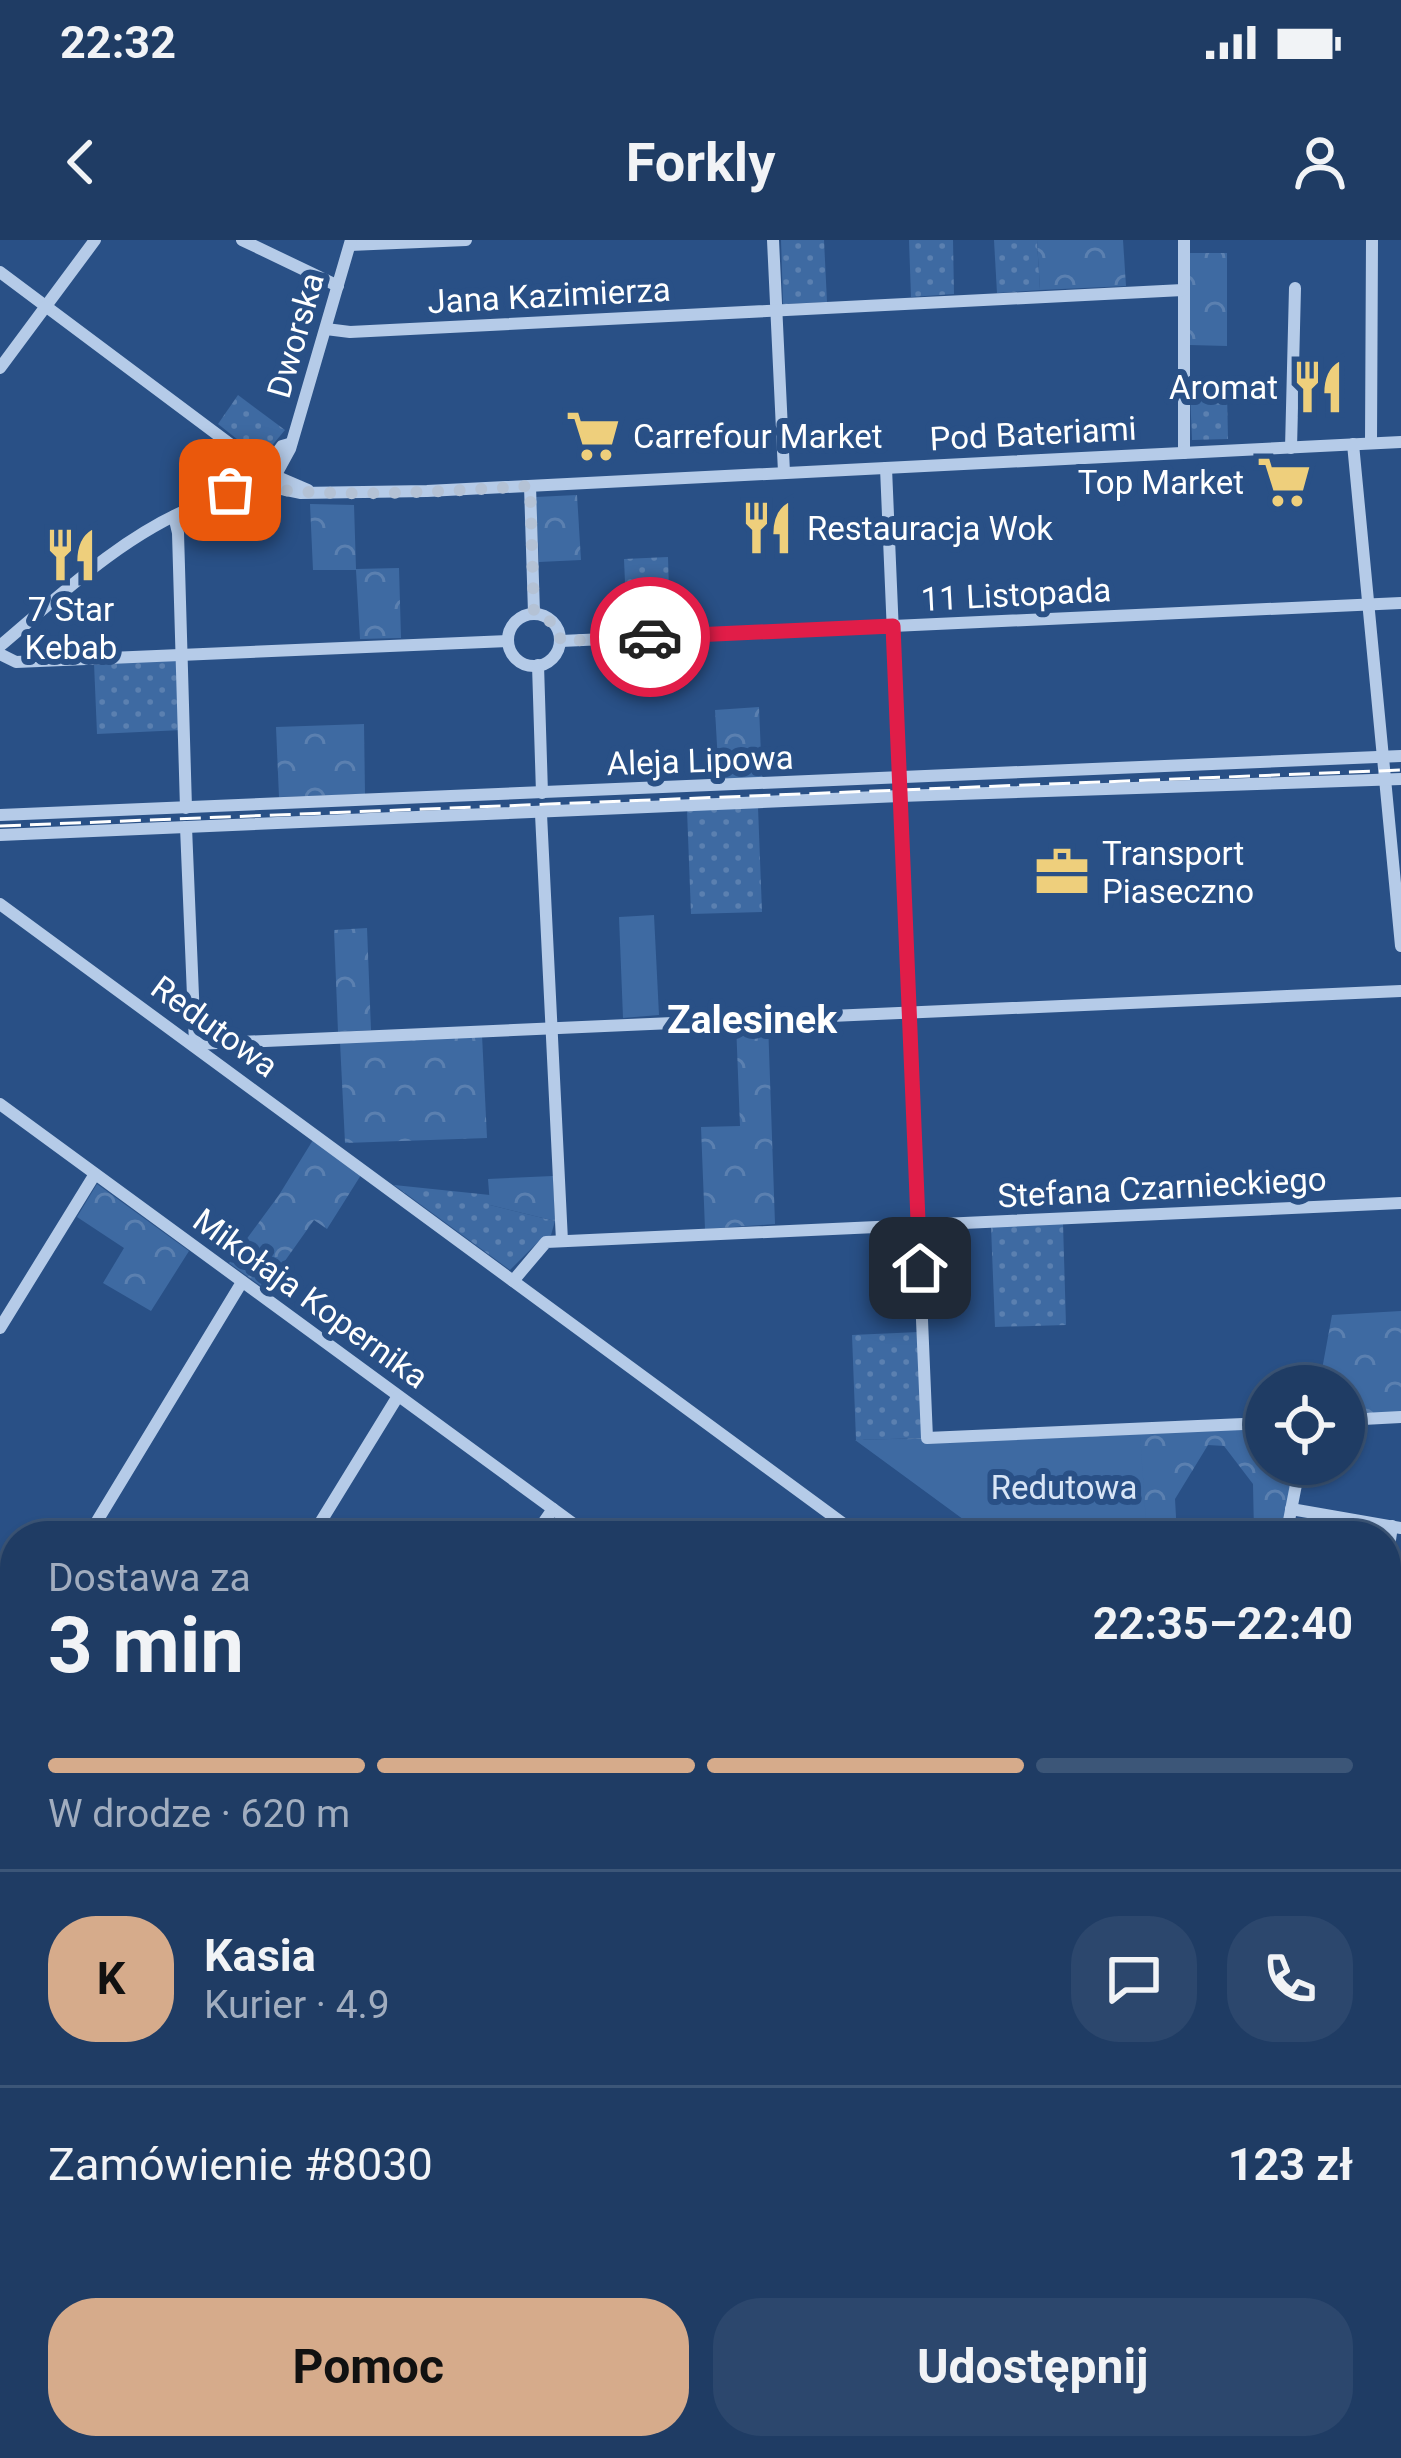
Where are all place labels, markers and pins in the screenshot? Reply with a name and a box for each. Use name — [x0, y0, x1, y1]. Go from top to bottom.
restaurant icon: Aromat — [1289, 358, 1347, 416]
place label: Aromat — [1169, 368, 1278, 407]
supermarket icon: Carrefour Market — [564, 407, 622, 465]
place label: Carrefour Market — [633, 417, 882, 456]
pin — [179, 439, 281, 541]
supermarket icon: Top Market — [1255, 453, 1313, 511]
place label: Top Market — [1078, 463, 1244, 502]
restaurant icon: Restauracja Wok — [738, 499, 796, 557]
place label: Restauracja Wok — [807, 509, 1053, 548]
restaurant icon: 7 Star Kebab — [42, 526, 100, 584]
place label: 7 Star Kebab — [25, 590, 117, 667]
place label: Transport Piaseczno — [1102, 834, 1254, 911]
office icon: Transport Piaseczno — [1033, 843, 1091, 901]
pin — [869, 1217, 971, 1319]

